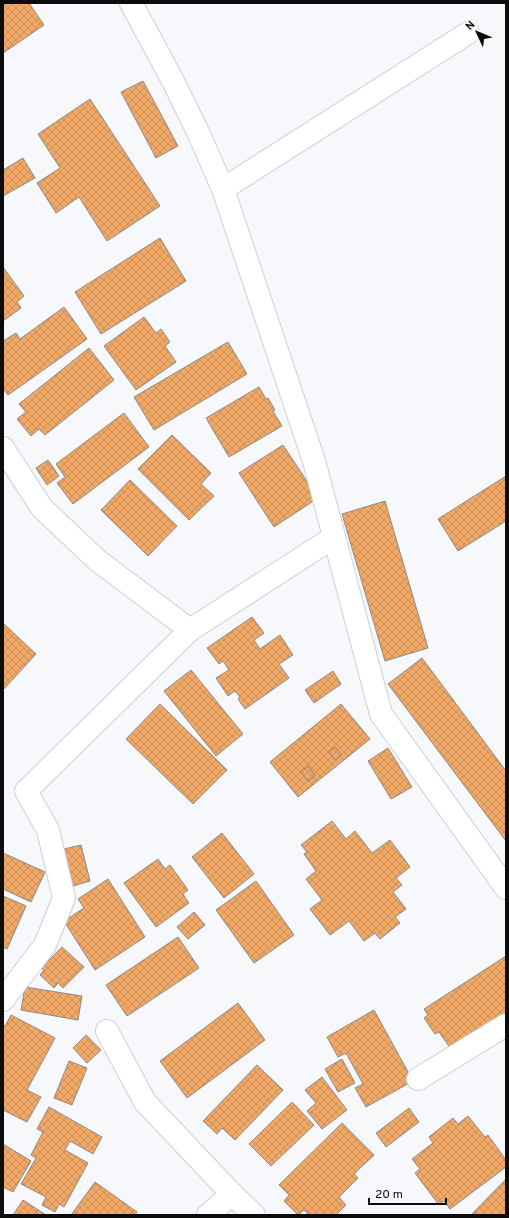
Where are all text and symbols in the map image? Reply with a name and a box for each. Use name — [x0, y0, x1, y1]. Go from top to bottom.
north arrow — [457, 12, 497, 52]
text: N — [463, 18, 478, 33]
scale bar — [369, 1180, 446, 1206]
text: 20 m — [375, 1187, 403, 1203]

